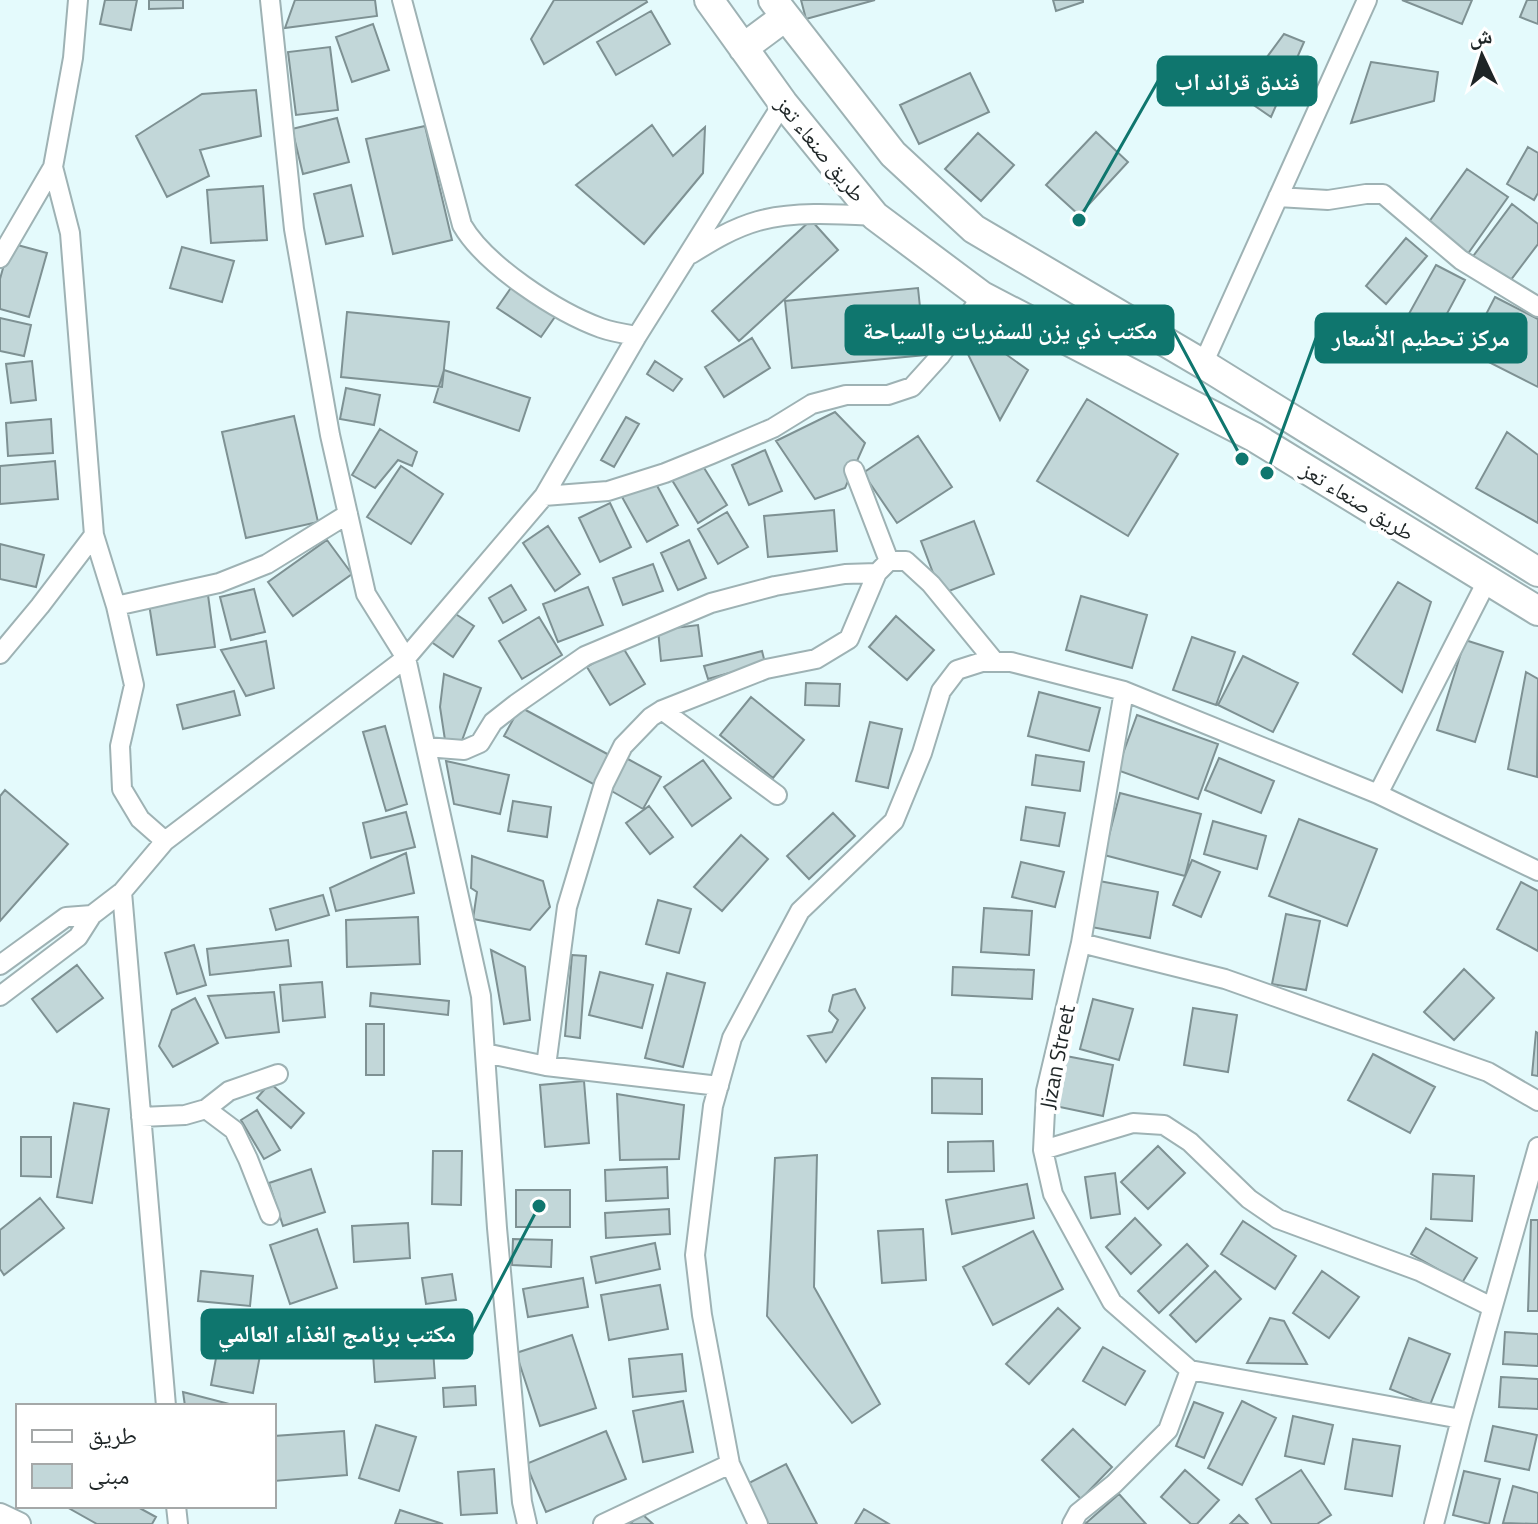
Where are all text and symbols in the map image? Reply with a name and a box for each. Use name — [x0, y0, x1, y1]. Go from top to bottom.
north arrow — [1442, 16, 1522, 96]
text: ش — [1468, 18, 1493, 54]
callout: فندق قراند اب — [1158, 57, 1316, 105]
text: فندق قراند اب — [1174, 63, 1300, 99]
street label: طريق صنعاء تعز — [767, 88, 875, 210]
callout: مكتب ذي يزن للسفريات والسياحة — [846, 306, 1173, 354]
text: مكتب ذي يزن للسفريات والسياحة — [863, 312, 1157, 350]
callout: مركز تحطيم الأسعار — [1316, 314, 1526, 362]
text: مركز تحطيم الأسعار — [1331, 319, 1510, 355]
street label: طريق صنعاء تعز — [1294, 452, 1421, 549]
street label: Jizan Street — [1030, 1002, 1084, 1112]
callout: مكتب برنامج الغذاء العالمي — [202, 1310, 472, 1358]
text: مكتب برنامج الغذاء العالمي — [218, 1315, 456, 1353]
legend — [16, 1404, 276, 1508]
text: طريق — [88, 1417, 137, 1453]
text: مبنى — [88, 1457, 129, 1493]

